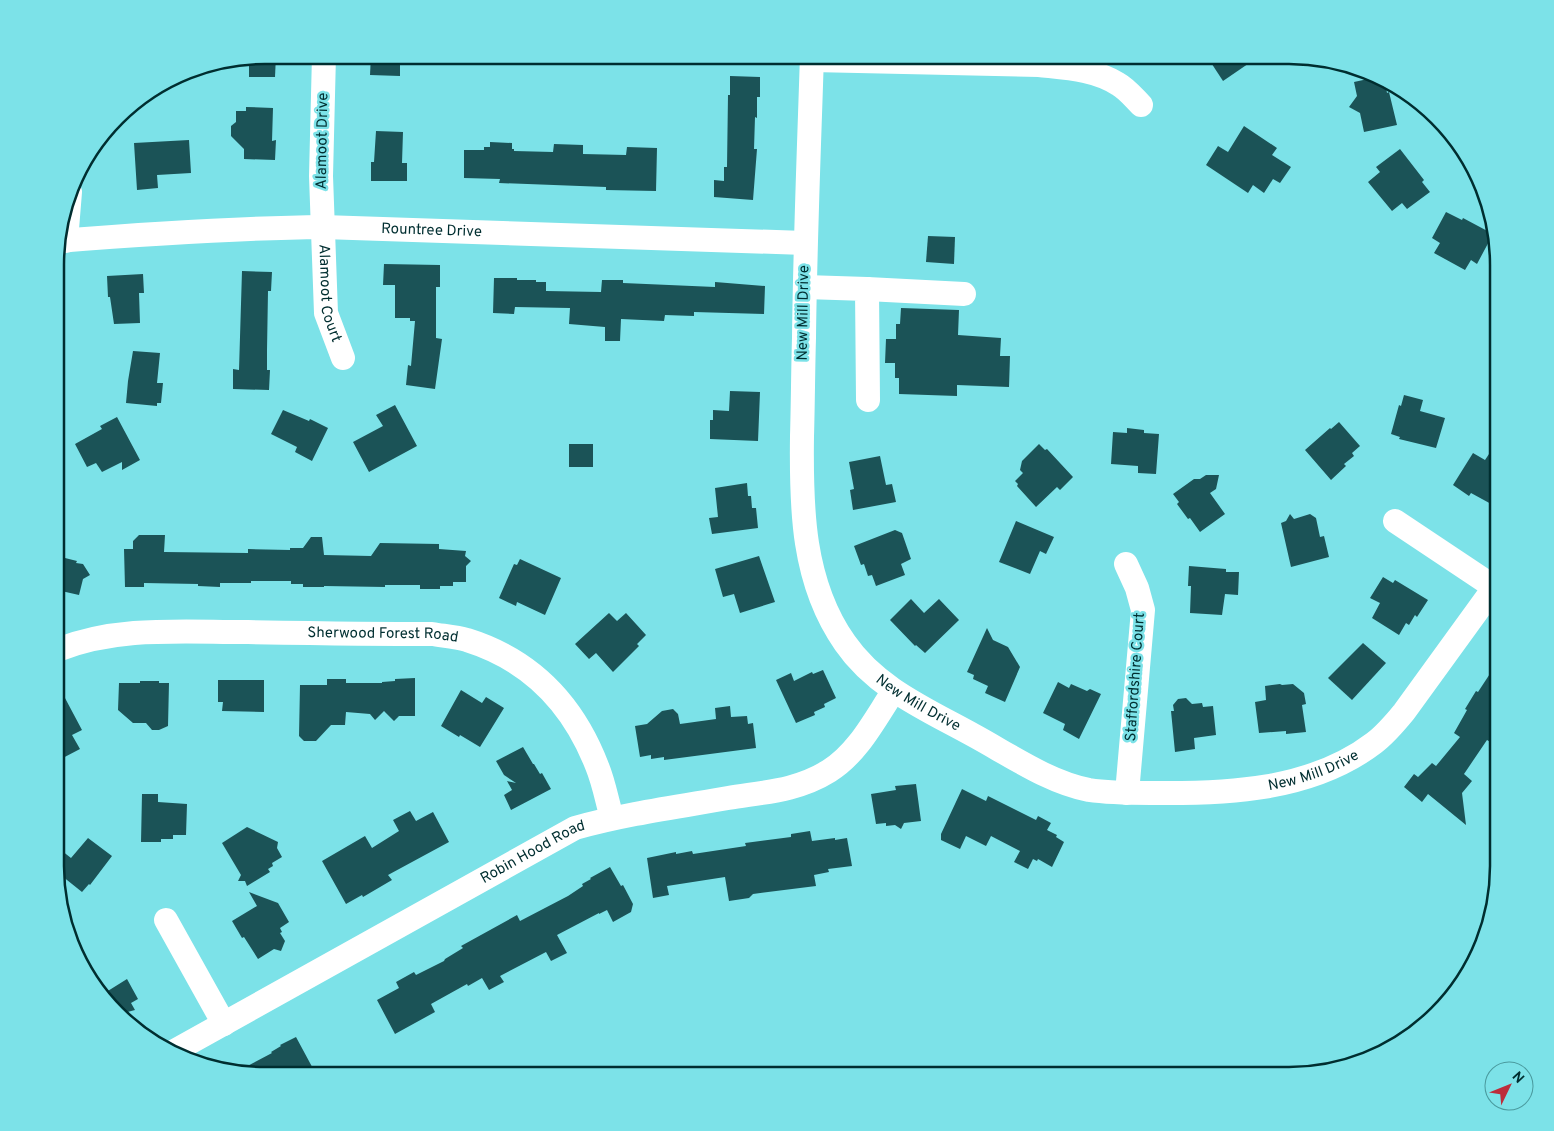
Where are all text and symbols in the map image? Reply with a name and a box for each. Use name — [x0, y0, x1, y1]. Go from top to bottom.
street label: Alamoot Drive — [313, 92, 333, 190]
street label: Rountree Drive — [381, 219, 482, 242]
street label: Alamoot Court — [314, 244, 346, 345]
street label: New Mill Drive — [794, 265, 814, 361]
street label: Staffordshire Court — [1122, 612, 1150, 742]
street label: Sherwood Forest Road — [307, 623, 460, 647]
street label: New Mill Drive — [872, 670, 964, 736]
street label: New Mill Drive — [1266, 746, 1363, 796]
street label: Robin Hood Road — [477, 816, 587, 888]
north arrow — [1484, 1061, 1534, 1111]
text: N — [1508, 1069, 1527, 1088]

